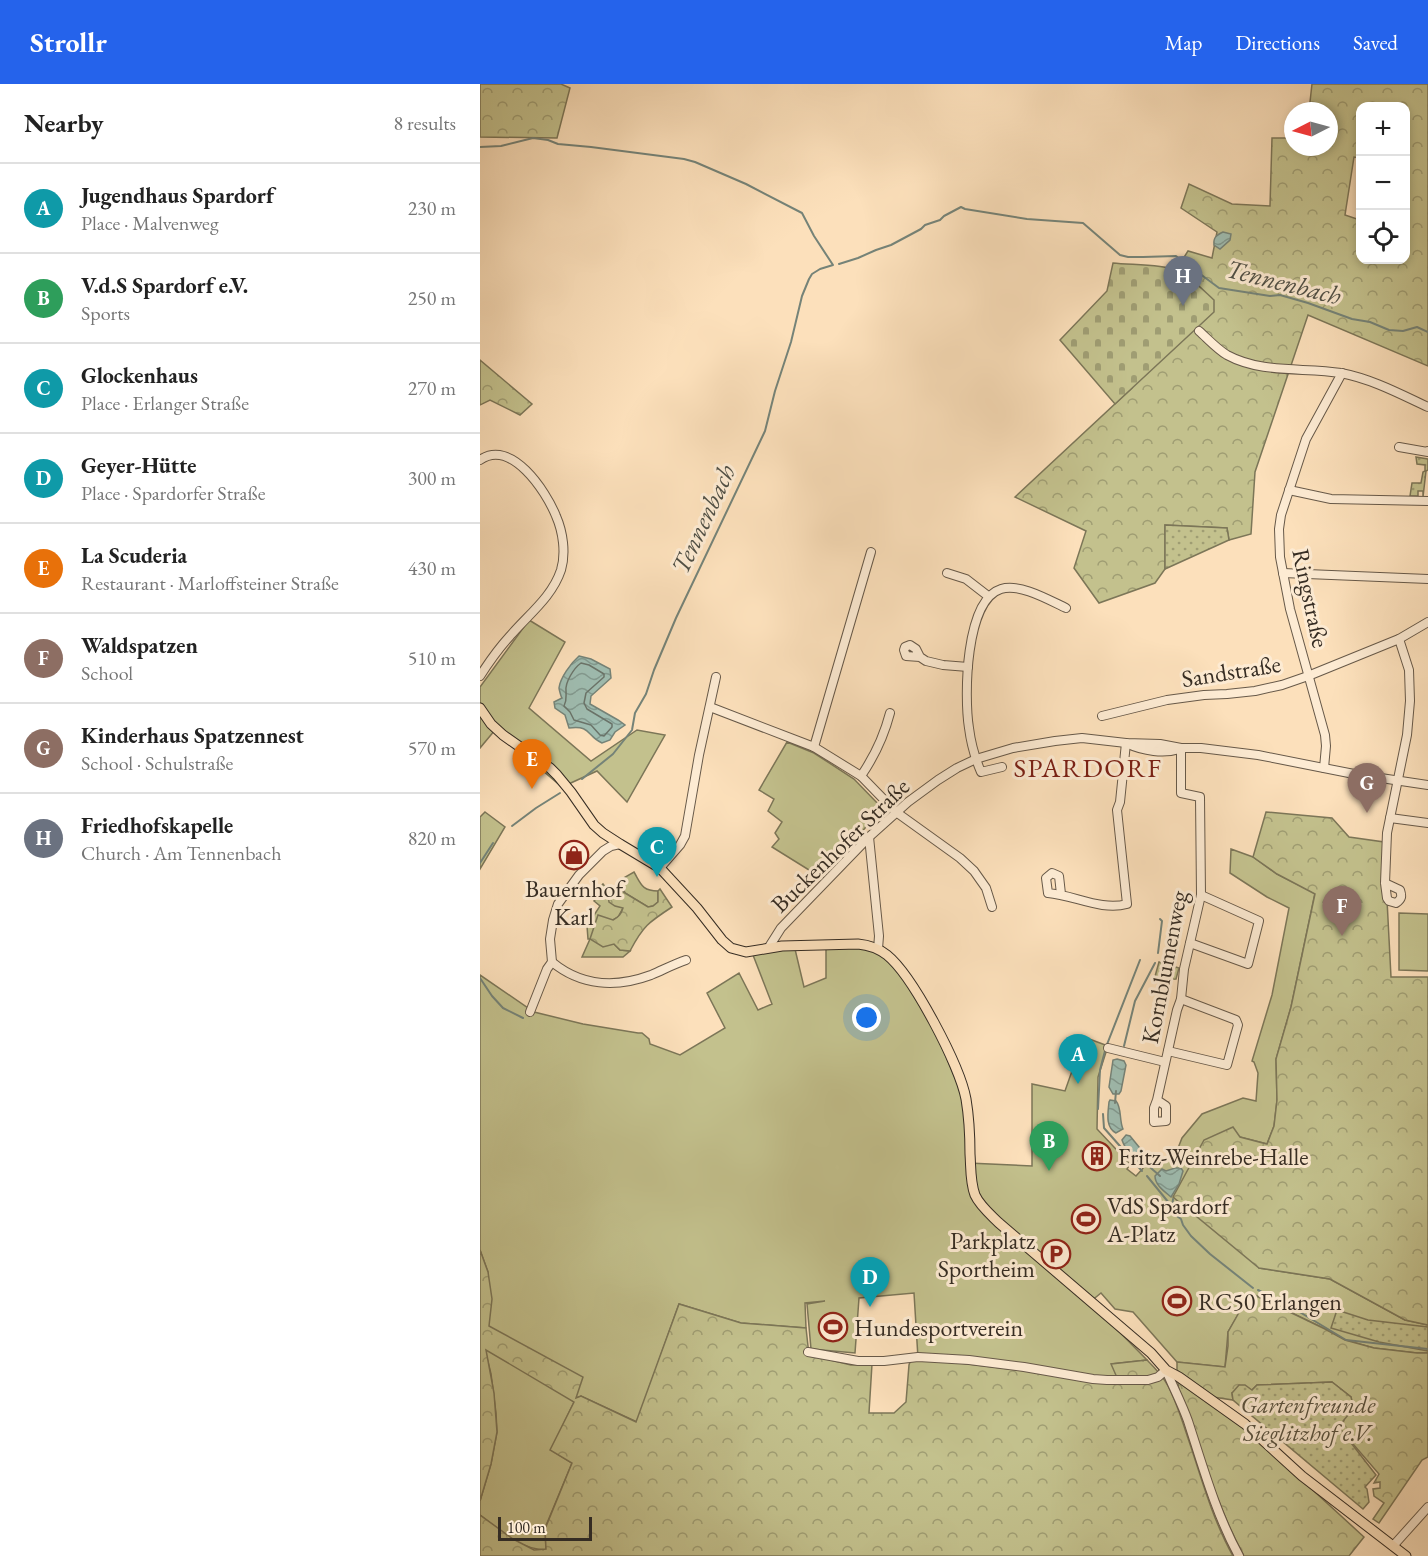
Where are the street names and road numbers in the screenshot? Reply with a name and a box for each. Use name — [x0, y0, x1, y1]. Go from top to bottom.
street label: Ringstraße — [1285, 546, 1337, 650]
street label: Sandstraße — [1179, 648, 1283, 694]
street label: Buckenhofer Straße — [764, 771, 916, 919]
street label: Kornblumenweg — [1134, 887, 1194, 1046]

